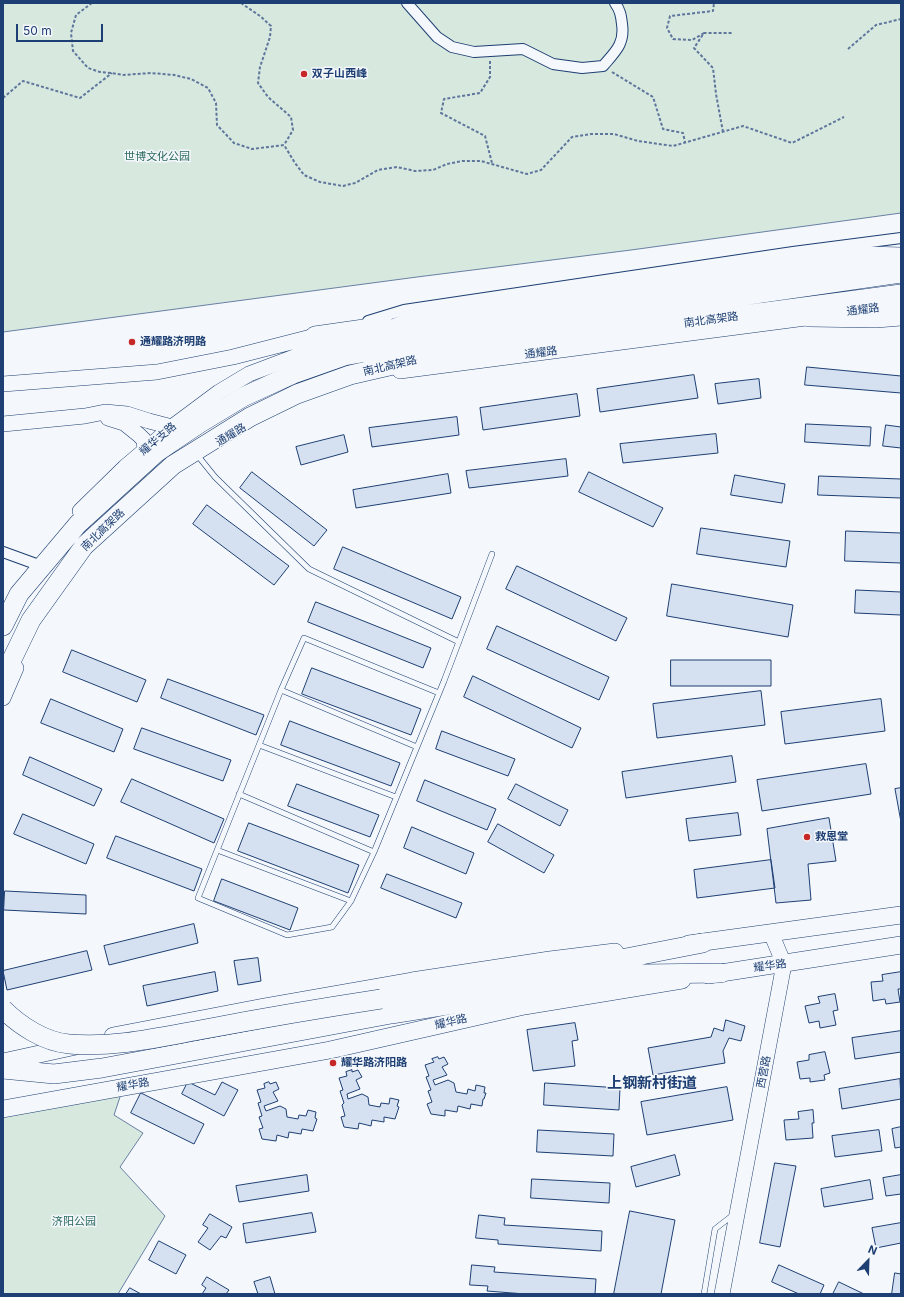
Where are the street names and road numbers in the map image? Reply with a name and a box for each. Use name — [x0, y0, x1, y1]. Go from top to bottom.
street label: 通耀路 — [846, 301, 880, 319]
street label: 南北高架路 — [683, 310, 739, 330]
street label: 通耀路 — [524, 344, 558, 362]
street label: 南北高架路 — [362, 353, 418, 379]
street label: 耀华支路 — [137, 420, 179, 458]
street label: 通耀路 — [213, 421, 249, 449]
street label: 南北高架路 — [79, 506, 127, 554]
street label: 耀华路 — [753, 957, 787, 975]
street label: 耀华路 — [433, 1012, 469, 1032]
street label: 西营路 — [754, 1055, 774, 1089]
street label: 耀华路 — [116, 1076, 150, 1094]

